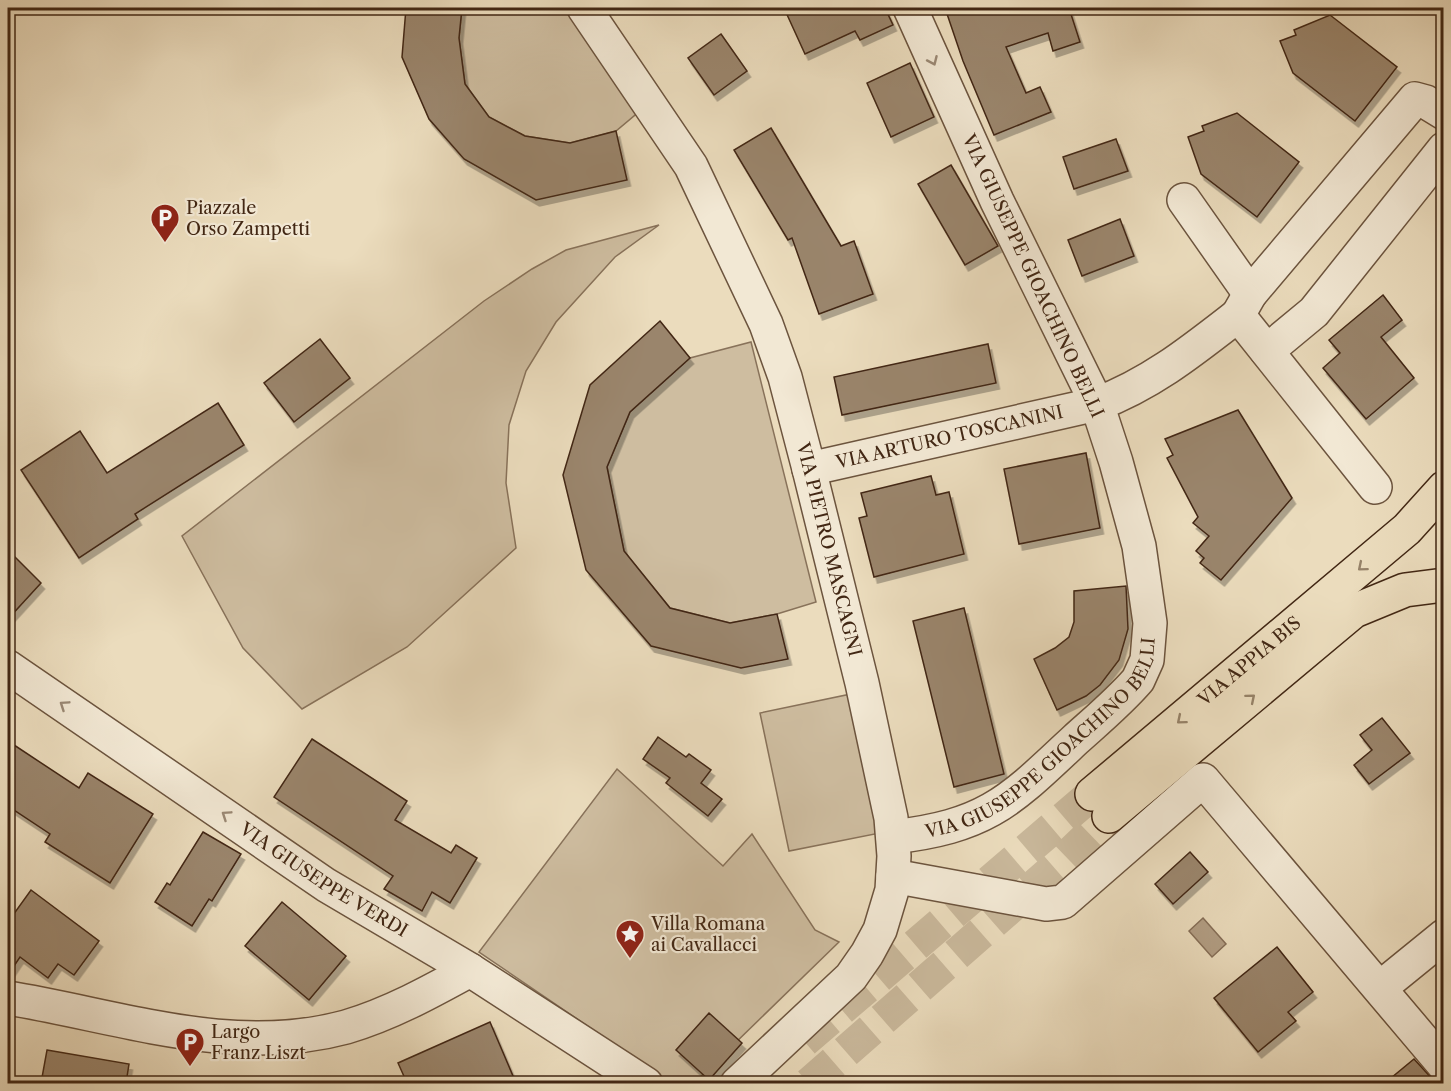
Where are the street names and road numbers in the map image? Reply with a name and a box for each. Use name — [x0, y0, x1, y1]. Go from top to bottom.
street label: VIA GIUSEPPE GIOACHINO BELLI — [957, 130, 1109, 421]
street label: VIA ARTURO TOSCANINI — [833, 401, 1065, 474]
street label: VIA PIETRO MASCAGNI — [791, 439, 866, 659]
street label: VIA APPIA BIS — [1193, 612, 1306, 712]
street label: VIA GIUSEPPE GIOACHINO BELLI — [922, 637, 1160, 843]
street label: VIA GIUSEPPE VERDI — [235, 818, 412, 942]

